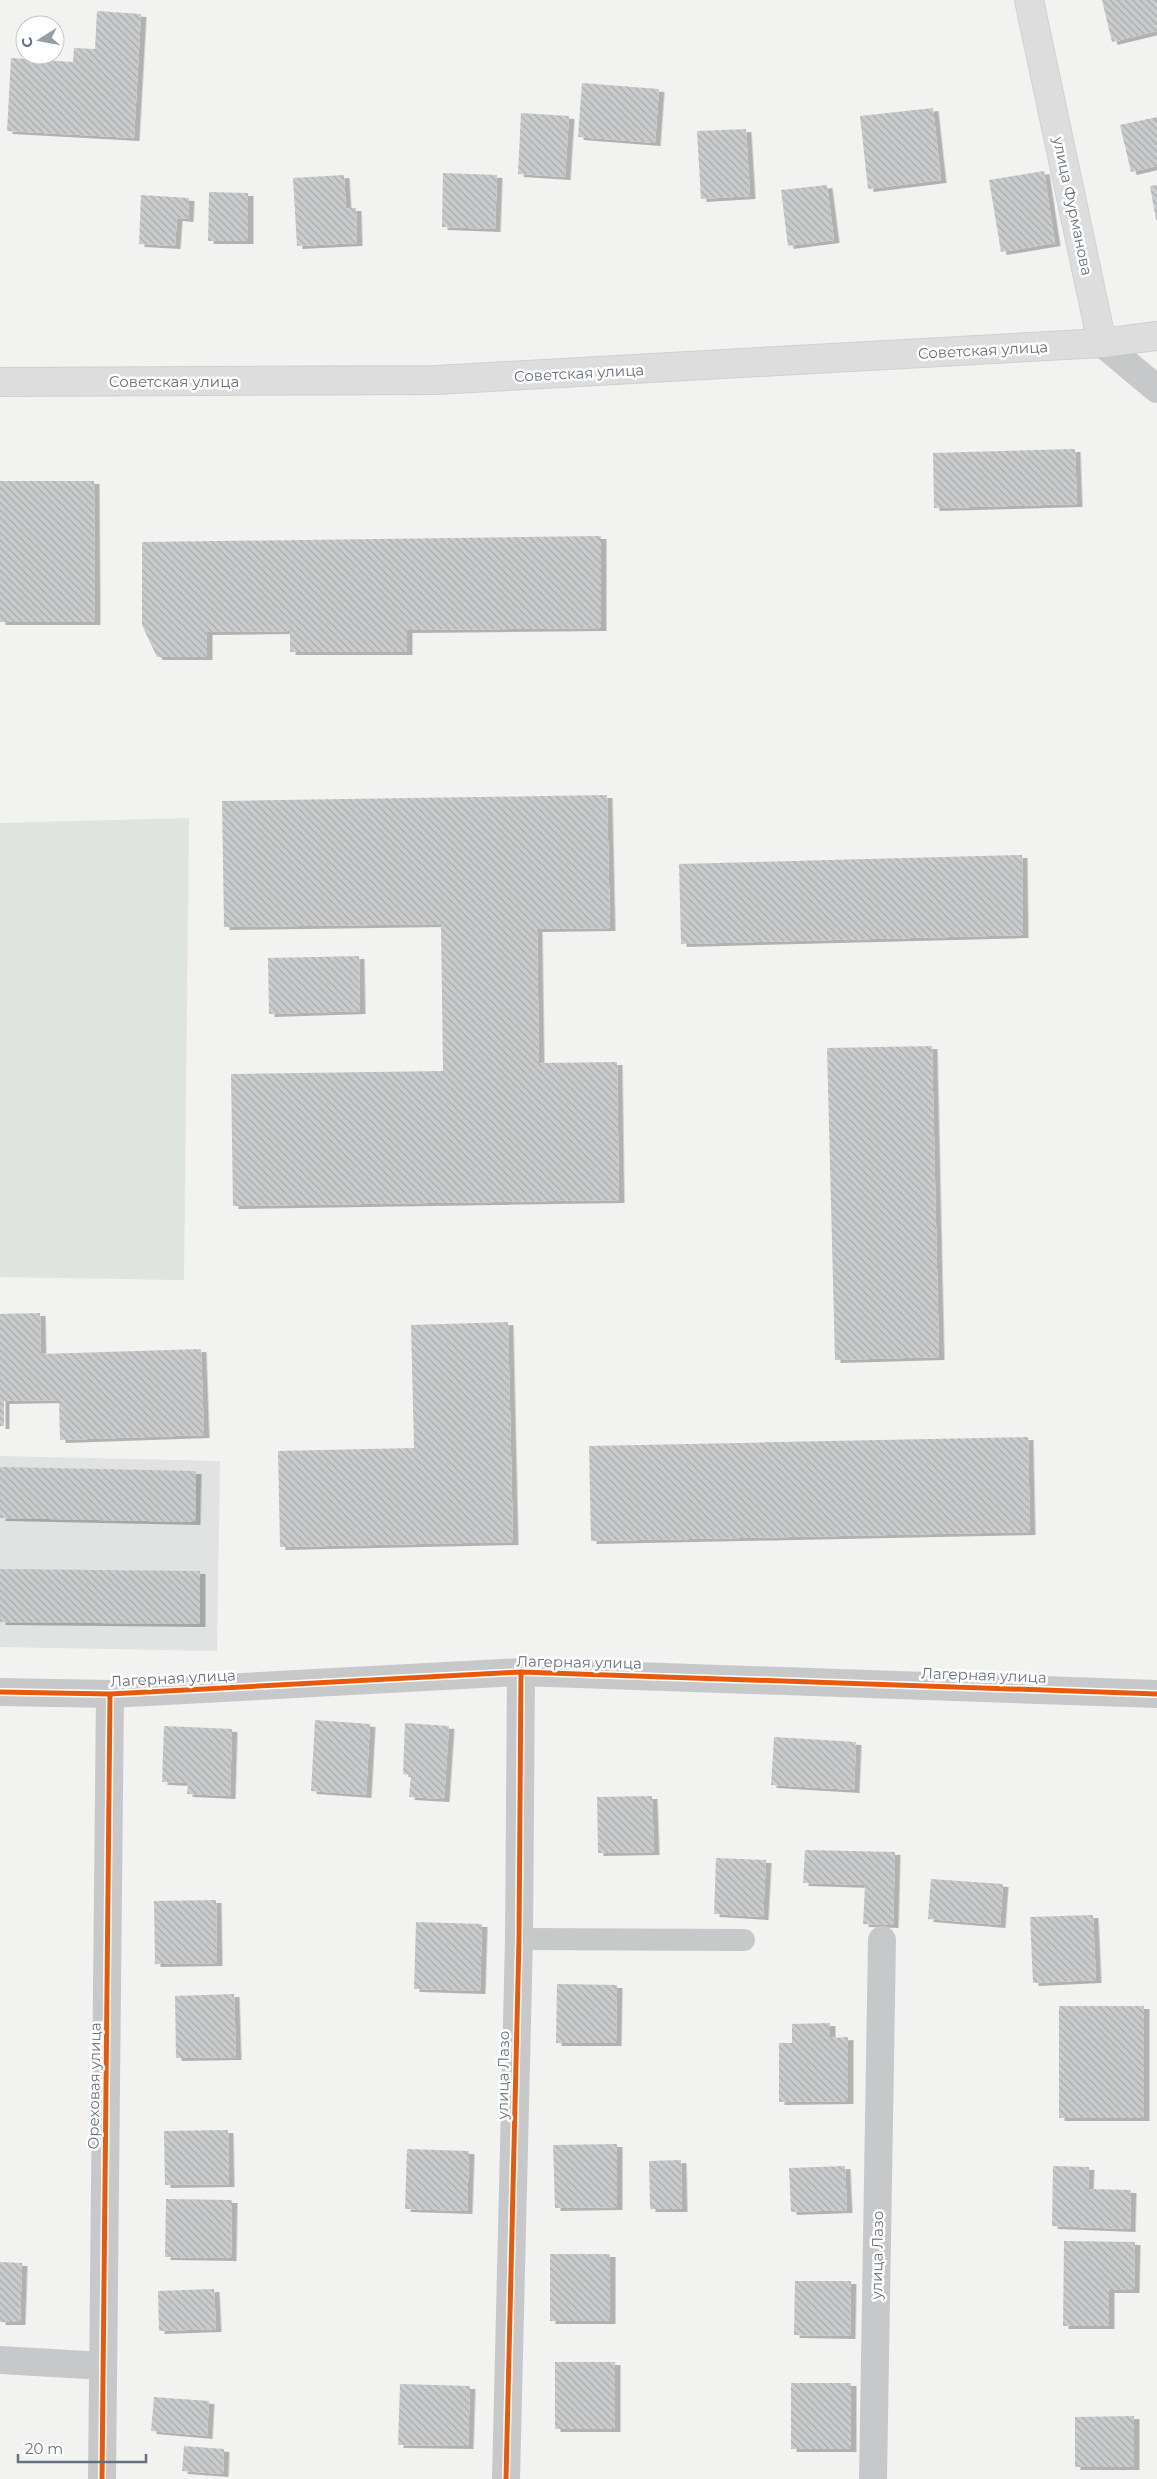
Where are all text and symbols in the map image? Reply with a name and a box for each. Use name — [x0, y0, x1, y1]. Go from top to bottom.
north arrow — [15, 15, 65, 65]
text: С — [17, 36, 37, 49]
street label: улица Фурманова — [1049, 134, 1097, 277]
street label: Советская улица — [917, 337, 1049, 363]
street label: Советская улица — [513, 360, 645, 386]
street label: Советская улица — [109, 372, 239, 391]
street label: Лагерная улица — [516, 1651, 642, 1673]
street label: Лагерная улица — [921, 1663, 1047, 1687]
street label: Лагерная улица — [110, 1665, 236, 1691]
street label: Ореховая улица — [83, 2022, 105, 2150]
street label: улица Лазо — [493, 2030, 513, 2121]
street label: улица Лазо — [867, 2210, 887, 2301]
scale bar — [18, 2432, 145, 2464]
text: 20 m — [25, 2439, 63, 2458]

